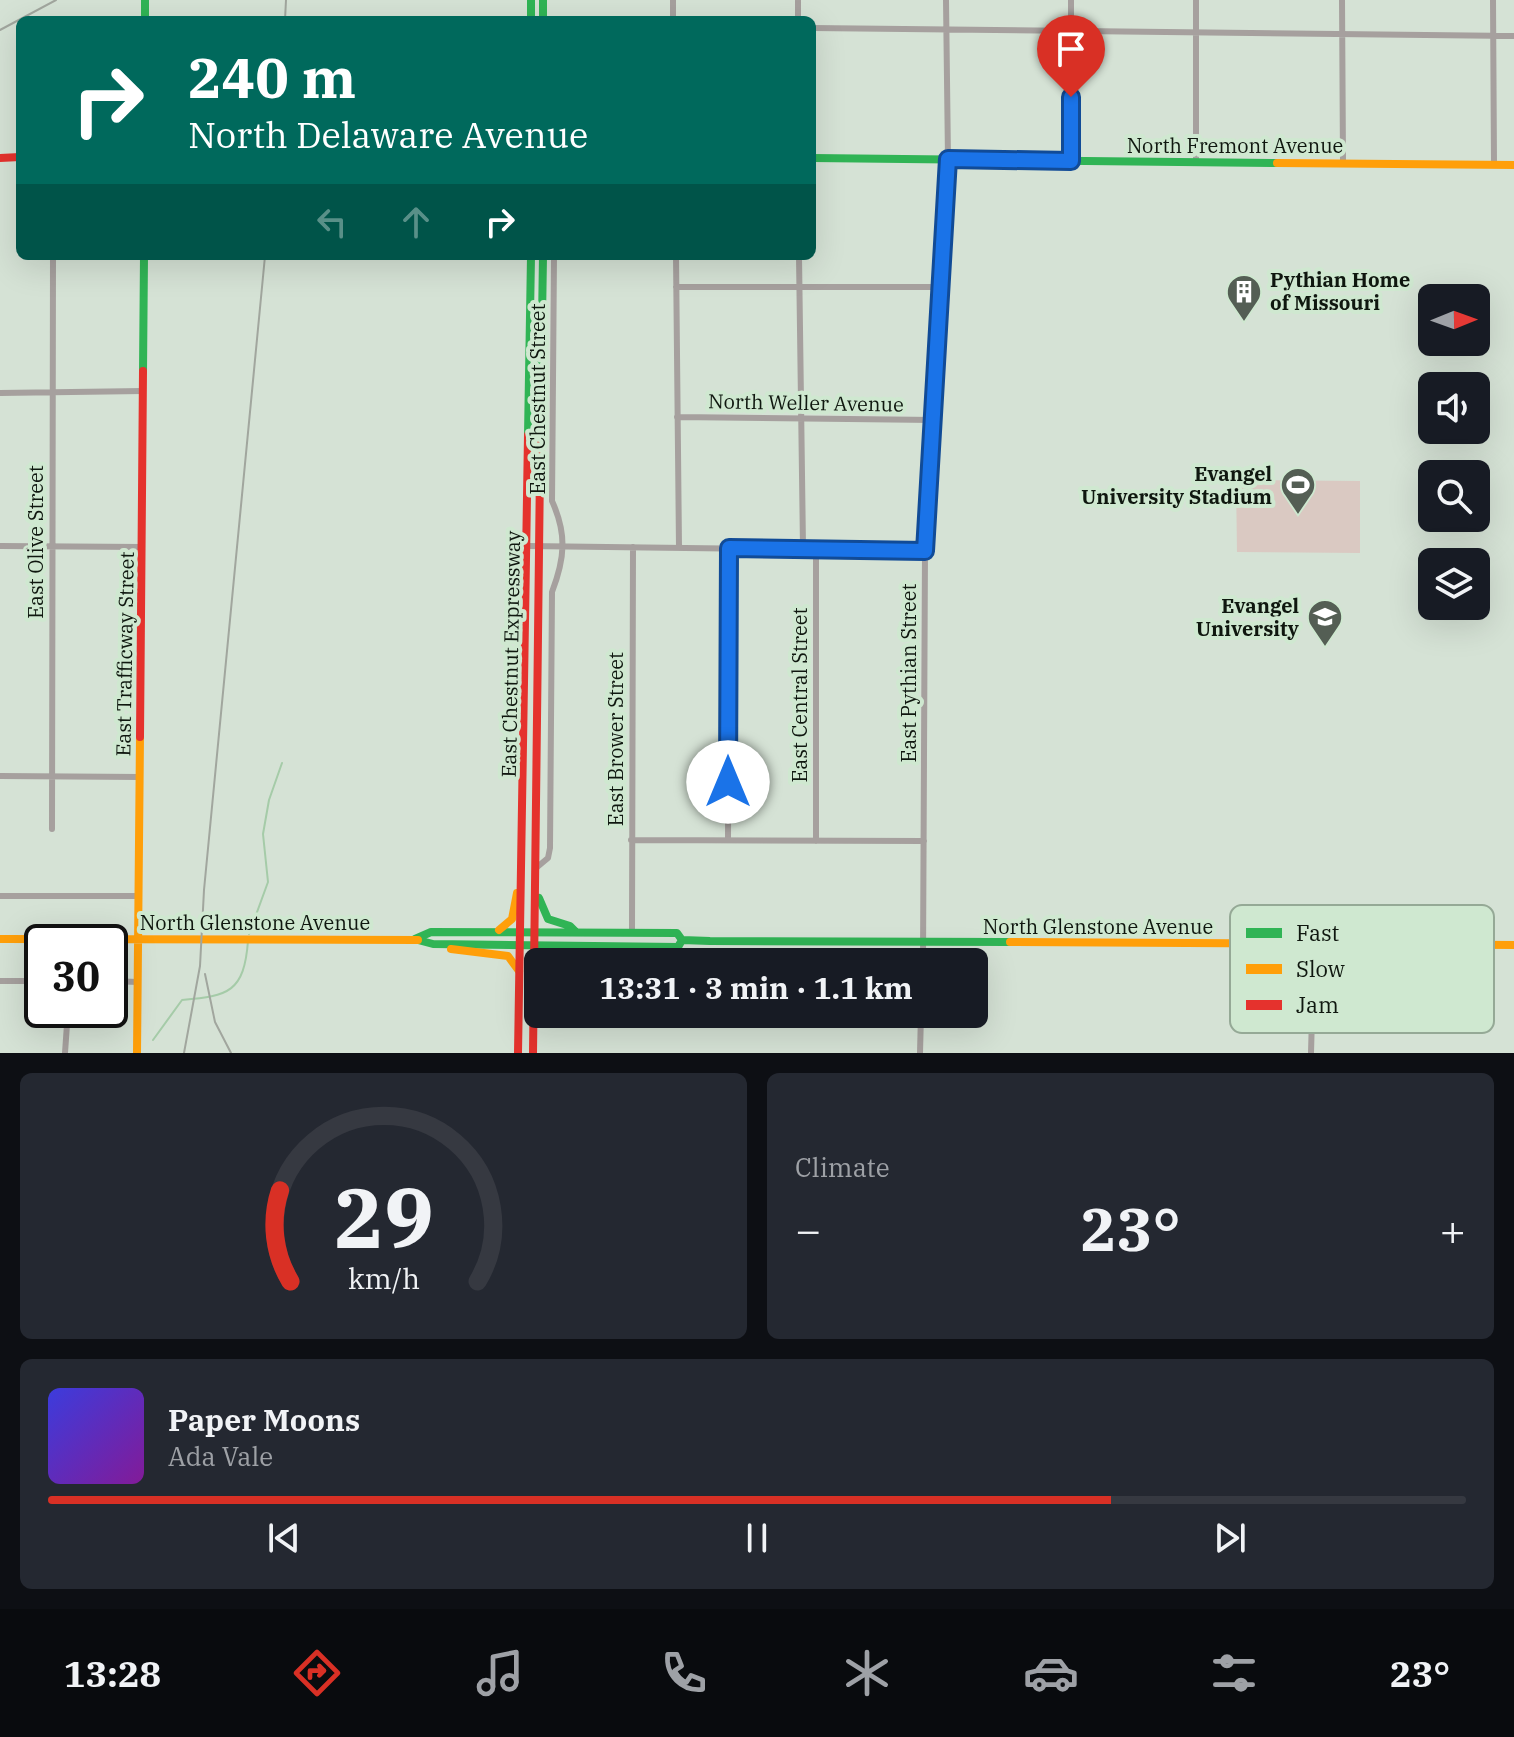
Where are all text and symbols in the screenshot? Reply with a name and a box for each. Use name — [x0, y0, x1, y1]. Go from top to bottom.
pin — [1037, 15, 1105, 97]
icon: arrive — [1049, 27, 1093, 71]
text: 240 m — [188, 41, 356, 113]
icon: right — [56, 48, 160, 152]
text: North Delaware Avenue — [188, 111, 588, 158]
street label: North Fremont Avenue — [1127, 132, 1343, 159]
icon: left — [310, 200, 354, 244]
icon: ahead — [394, 200, 438, 244]
icon: right — [478, 200, 522, 244]
place label: Pythian Home of Missouri — [1270, 266, 1410, 316]
building icon: Pythian Home of Missouri — [1225, 273, 1263, 323]
north arrow — [1418, 284, 1490, 356]
map controls — [1418, 284, 1490, 620]
street label: East Chestnut Street — [524, 304, 551, 494]
button: sound — [1418, 372, 1490, 444]
street label: North Weller Avenue — [708, 387, 904, 418]
place label: Evangel University Stadium — [1081, 460, 1272, 510]
button: search — [1418, 460, 1490, 532]
street label: East Olive Street — [22, 465, 49, 619]
sports icon: Evangel University Stadium — [1279, 466, 1317, 516]
street label: East Chestnut Expressway — [495, 530, 526, 778]
button: layers — [1418, 548, 1490, 620]
street label: East Trafficway Street — [109, 551, 140, 757]
street label: East Pythian Street — [895, 584, 922, 762]
place label: Evangel University — [1196, 592, 1300, 642]
school or university icon: Evangel University — [1306, 598, 1344, 648]
street label: East Central Street — [786, 608, 813, 783]
street label: East Brower Street — [602, 652, 629, 826]
position arrow — [686, 740, 770, 824]
legend — [1230, 905, 1494, 1033]
street label: North Glenstone Avenue — [140, 909, 370, 936]
street label: North Glenstone Avenue — [983, 913, 1213, 940]
text: Fast — [1296, 918, 1339, 947]
speed limit sign: 30 — [24, 924, 128, 1028]
text: Slow — [1296, 954, 1345, 983]
text: 13:31 · 3 min · 1.1 km — [599, 968, 913, 1007]
text: Jam — [1296, 990, 1339, 1019]
text: Climate — [795, 1150, 890, 1184]
text: 29 — [334, 1163, 433, 1271]
text: 23° — [1080, 1189, 1181, 1268]
text: − — [795, 1201, 821, 1258]
text: + — [1440, 1201, 1466, 1258]
text: km/h — [347, 1260, 420, 1297]
text: Paper Moons — [168, 1400, 360, 1439]
text: Ada Vale — [168, 1439, 273, 1473]
icon: previous — [262, 1516, 306, 1560]
icon: pause — [735, 1516, 779, 1560]
icon: next — [1208, 1516, 1252, 1560]
icon: directions — [289, 1645, 345, 1701]
icon: music — [472, 1645, 528, 1701]
icon: phone — [656, 1645, 712, 1701]
icon: climate — [839, 1645, 895, 1701]
icon: car — [1023, 1645, 1079, 1701]
icon: filters — [1206, 1645, 1262, 1701]
text: 13:28 — [64, 1650, 161, 1697]
text: 23° — [1390, 1650, 1450, 1697]

